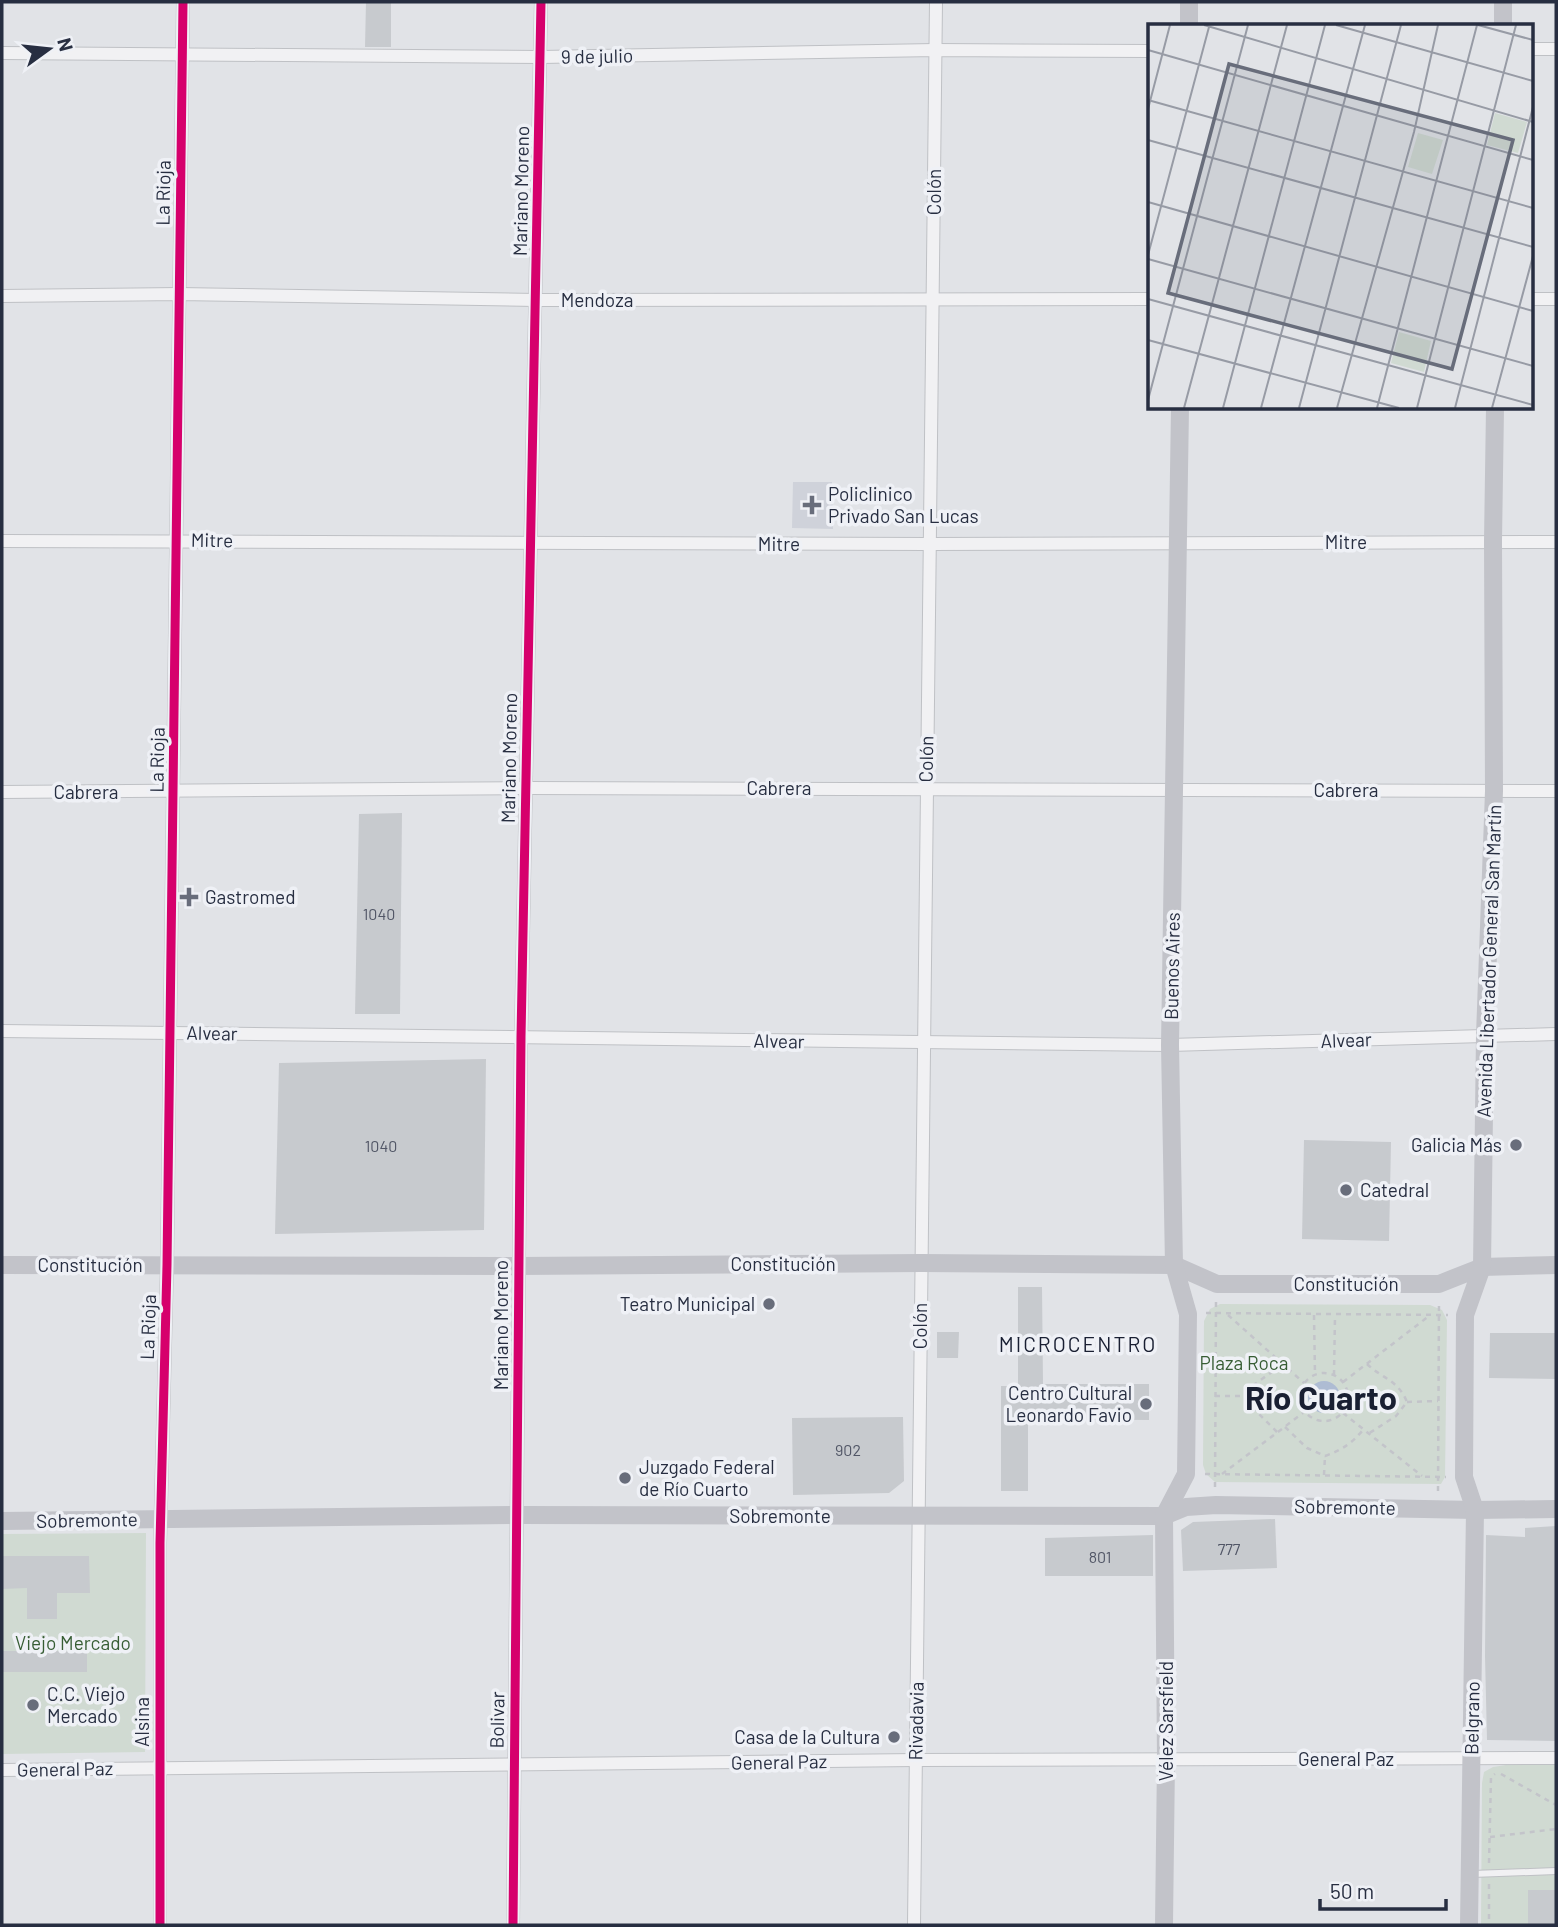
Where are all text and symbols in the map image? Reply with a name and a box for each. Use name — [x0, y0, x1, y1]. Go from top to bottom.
north arrow — [14, 14, 84, 84]
inset map — [1148, 24, 1534, 410]
text: N — [53, 35, 79, 54]
street label: 9 de julio — [561, 43, 633, 68]
street label: Mariano Moreno — [508, 126, 533, 256]
street label: La Rioja — [150, 160, 175, 226]
street label: Colón — [922, 169, 945, 215]
street label: Mendoza — [561, 288, 633, 311]
place label: Policlinico Privado San Lucas — [828, 482, 979, 527]
marker: Policlinico Privado San Lucas — [802, 495, 822, 515]
street label: Mitre — [191, 528, 233, 551]
street label: Mitre — [1325, 530, 1367, 553]
street label: Mitre — [758, 532, 800, 555]
street label: Mariano Moreno — [496, 693, 521, 823]
street label: La Rioja — [144, 727, 169, 793]
street label: Colón — [914, 735, 937, 783]
street label: Cabrera — [746, 776, 812, 799]
street label: Cabrera — [1313, 778, 1379, 801]
street label: Cabrera — [53, 780, 119, 803]
street label: Avenida Libertador General San Martín — [1472, 804, 1505, 1118]
place label: Gastromed — [205, 885, 296, 908]
marker: Gastromed — [179, 887, 199, 907]
house number: 1040 — [363, 904, 395, 923]
street label: Buenos Aires — [1159, 912, 1184, 1020]
street label: Alvear — [186, 1021, 238, 1044]
street label: Alvear — [1320, 1027, 1372, 1052]
street label: Alvear — [753, 1029, 805, 1052]
place label: Galicia Más — [1411, 1133, 1502, 1156]
house number: 1040 — [365, 1136, 397, 1155]
marker: Galicia Más — [1508, 1137, 1524, 1153]
place label: Catedral — [1360, 1178, 1429, 1201]
marker: Catedral — [1338, 1182, 1354, 1198]
street label: Constitución — [730, 1252, 836, 1275]
street label: Constitución — [37, 1253, 143, 1276]
street label: Mariano Moreno — [489, 1260, 512, 1390]
street label: Constitución — [1293, 1272, 1399, 1295]
place label: Teatro Municipal — [620, 1292, 755, 1315]
street label: La Rioja — [135, 1294, 160, 1360]
marker: Teatro Municipal — [761, 1296, 777, 1312]
street label: Colón — [908, 1303, 931, 1349]
district label: MICROCENTRO — [999, 1331, 1157, 1356]
park label: Plaza Roca — [1200, 1351, 1288, 1374]
district label: Río Cuarto — [1245, 1377, 1397, 1417]
place label: Centro Cultural Leonardo Favio — [1005, 1381, 1132, 1426]
marker: Centro Cultural Leonardo Favio — [1138, 1396, 1154, 1412]
house number: 902 — [835, 1440, 861, 1459]
place label: Juzgado Federal de Río Cuarto — [639, 1455, 775, 1500]
marker: Juzgado Federal de Río Cuarto — [617, 1470, 633, 1486]
street label: Sobremonte — [1294, 1494, 1396, 1519]
street label: Sobremonte — [729, 1504, 831, 1527]
street label: Sobremonte — [36, 1507, 138, 1532]
house number: 777 — [1218, 1539, 1241, 1558]
house number: 801 — [1089, 1547, 1111, 1566]
park label: Viejo Mercado — [15, 1631, 131, 1654]
street label: Vélez Sarsfield — [1154, 1661, 1177, 1781]
street label: Belgrano — [1459, 1681, 1484, 1755]
place label: C.C. Viejo Mercado — [47, 1682, 125, 1727]
street label: Rivadavia — [903, 1682, 928, 1760]
street label: Bolivar — [485, 1691, 508, 1749]
marker: C.C. Viejo Mercado — [25, 1697, 41, 1713]
street label: Alsina — [130, 1697, 153, 1747]
place label: Casa de la Cultura — [734, 1725, 880, 1748]
marker: Casa de la Cultura — [886, 1729, 902, 1745]
street label: General Paz — [1298, 1747, 1394, 1770]
street label: General Paz — [731, 1749, 827, 1774]
street label: General Paz — [17, 1756, 113, 1781]
scale bar — [1320, 1868, 1446, 1912]
text: 50 m — [1330, 1878, 1374, 1903]

